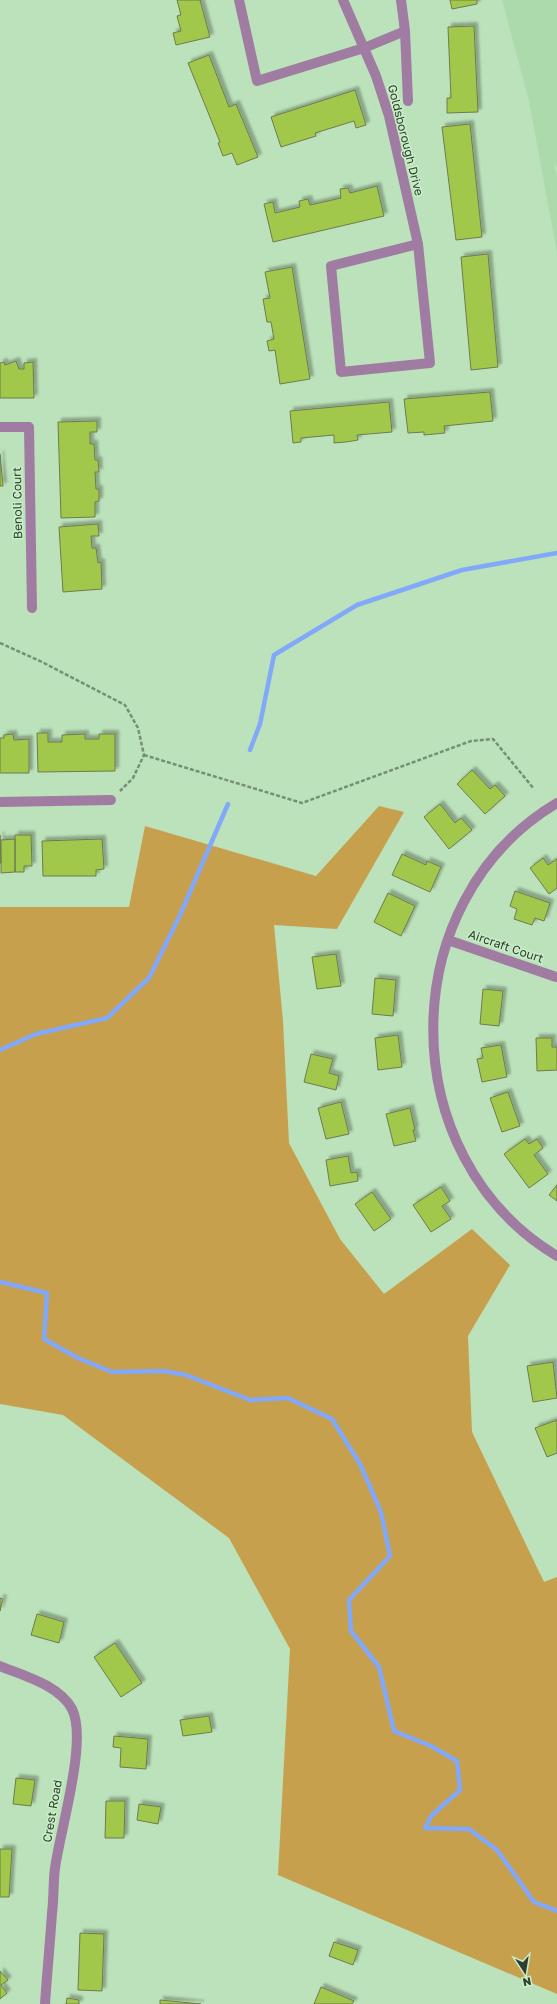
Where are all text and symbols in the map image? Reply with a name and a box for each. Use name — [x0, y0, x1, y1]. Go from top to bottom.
street label: Goldsborough Drive — [385, 83, 427, 197]
street label: Benoli Court — [9, 467, 25, 539]
street label: Aircraft Court — [467, 926, 546, 966]
street label: Crest Road — [39, 1779, 65, 1843]
north arrow — [505, 1952, 545, 1992]
text: N — [522, 1975, 533, 1989]

